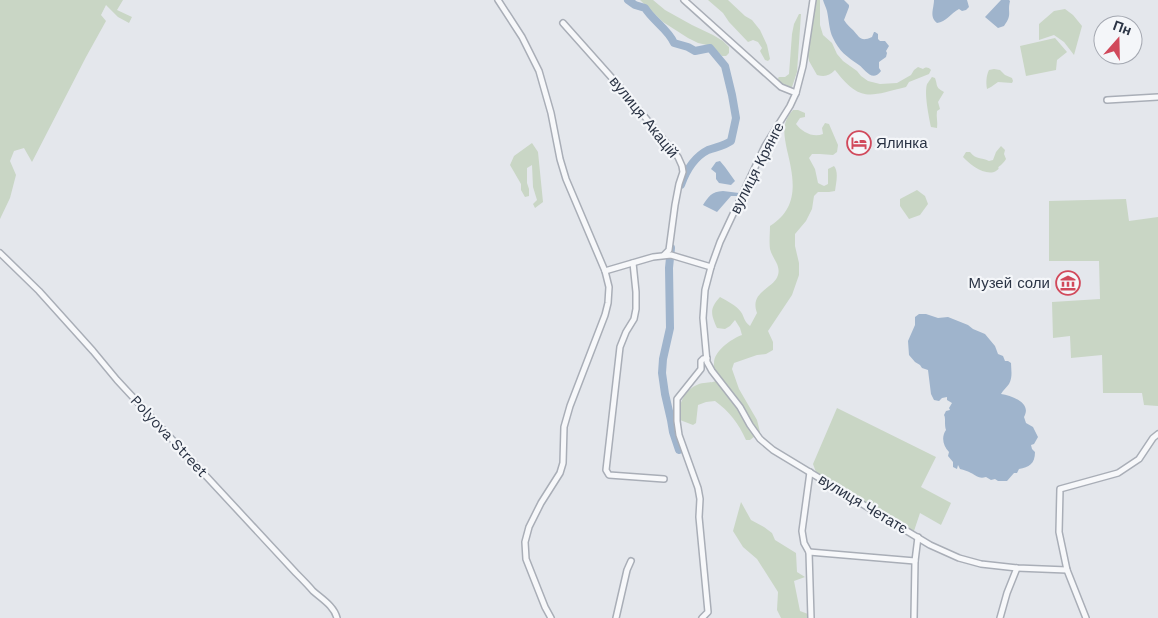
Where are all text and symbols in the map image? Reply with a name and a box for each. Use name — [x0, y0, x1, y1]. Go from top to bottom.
north arrow — [1093, 15, 1143, 65]
text: Пн — [1111, 17, 1134, 38]
street label: вулиця Акацій — [606, 73, 682, 161]
street label: вулиця Крянге — [726, 119, 788, 217]
hotel icon: Ялинка — [846, 130, 872, 156]
place label: Ялинка — [876, 134, 928, 152]
museum icon: Музей соли — [1055, 270, 1081, 296]
place label: Музей соли — [968, 274, 1050, 292]
street label: Polyova Street — [127, 391, 212, 481]
street label: вулиця Четатє — [815, 470, 911, 538]

